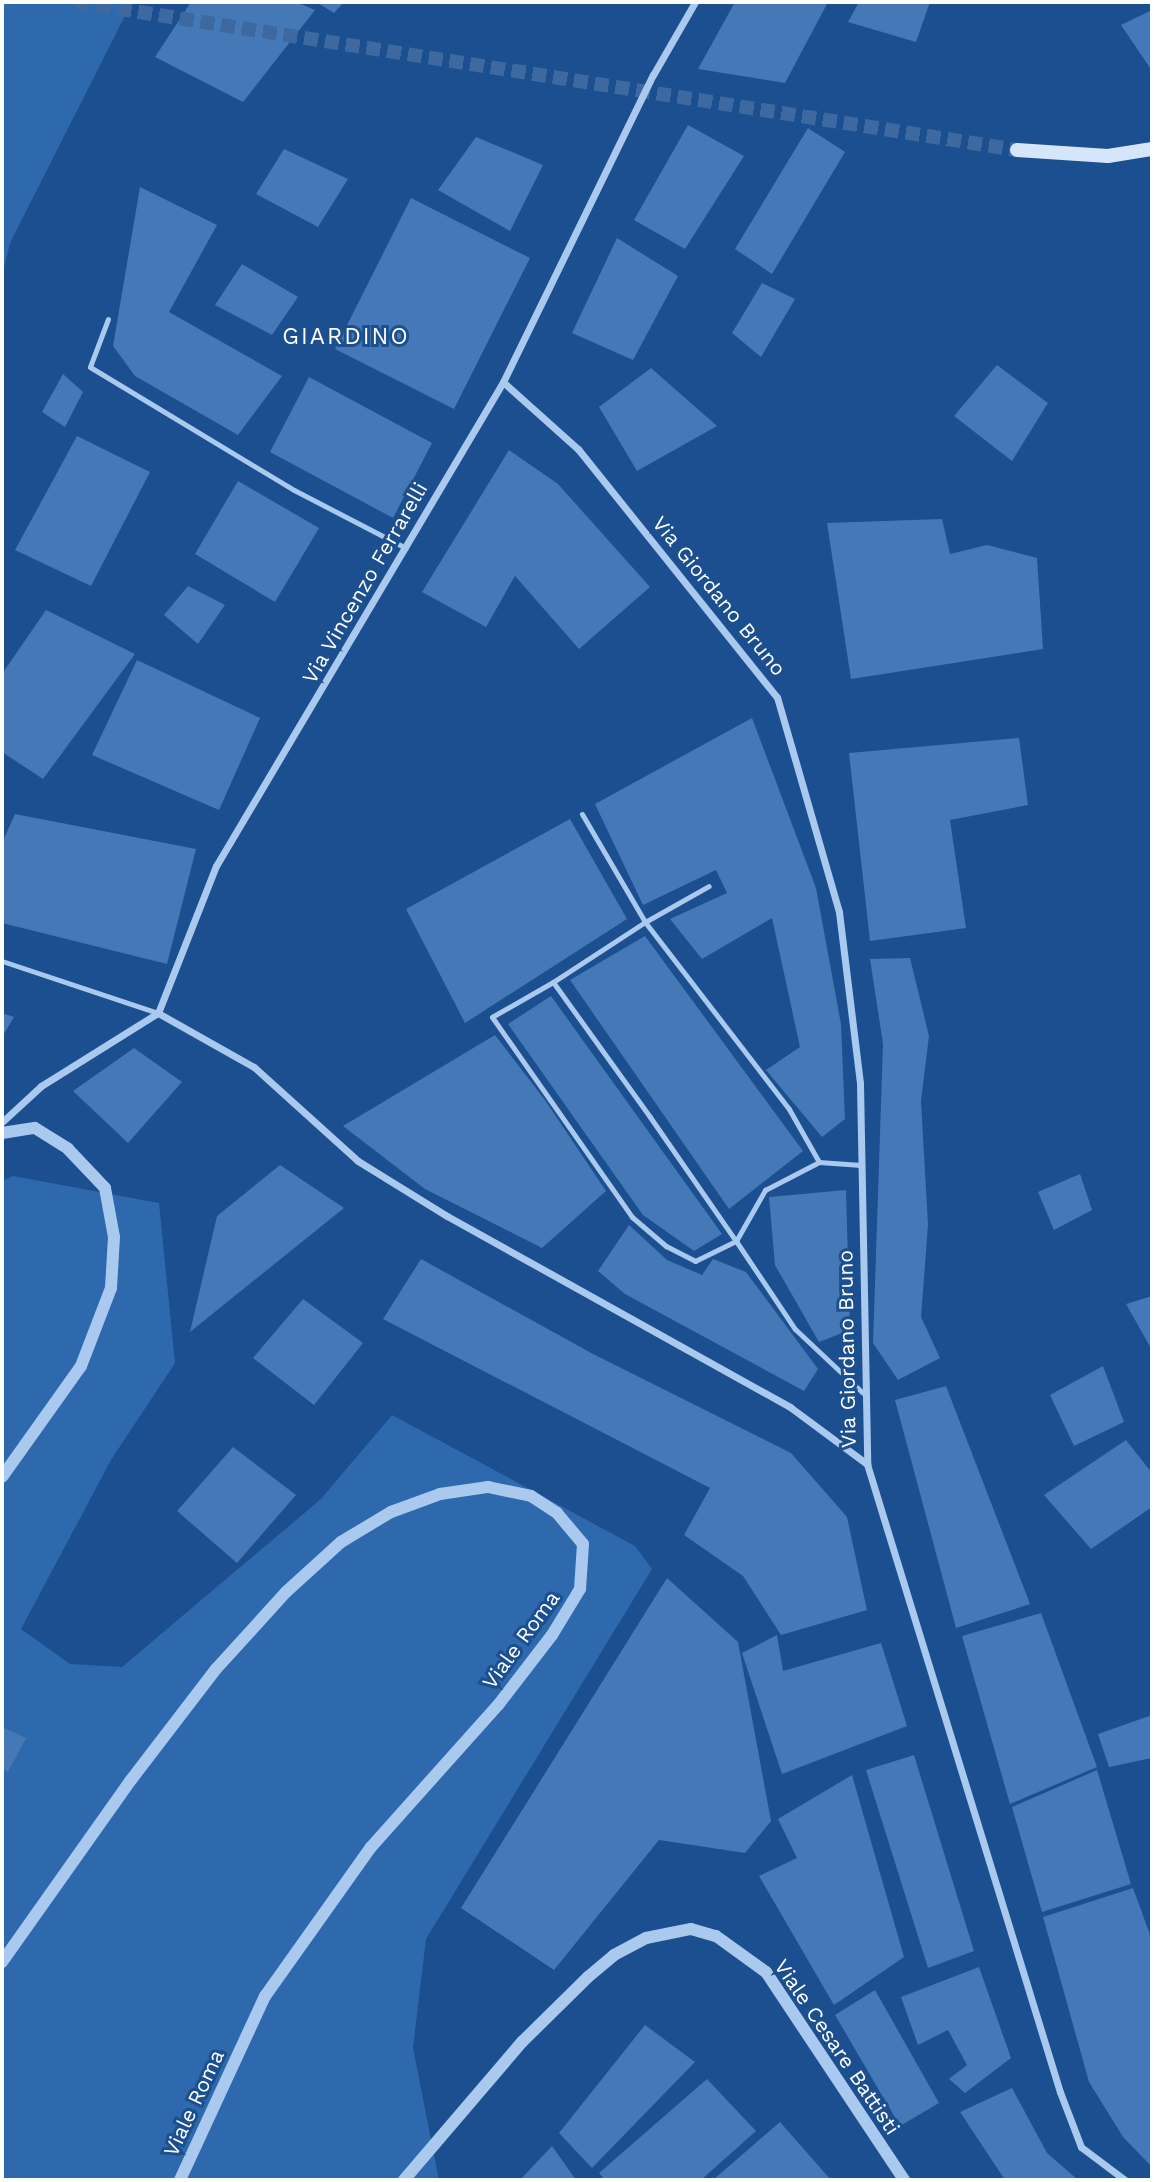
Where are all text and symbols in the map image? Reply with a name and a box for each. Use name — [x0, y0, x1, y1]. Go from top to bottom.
district label: GIARDINO — [283, 323, 409, 351]
street label: Via Vincenzo Ferrarelli — [297, 477, 433, 689]
street label: Via Giordano Bruno — [647, 511, 791, 681]
street label: Via Giordano Bruno — [833, 1250, 861, 1448]
street label: Viale Roma — [477, 1586, 565, 1694]
street label: Viale Cesare Battisti — [769, 1954, 905, 2140]
street label: Viale Roma — [158, 2046, 230, 2160]

